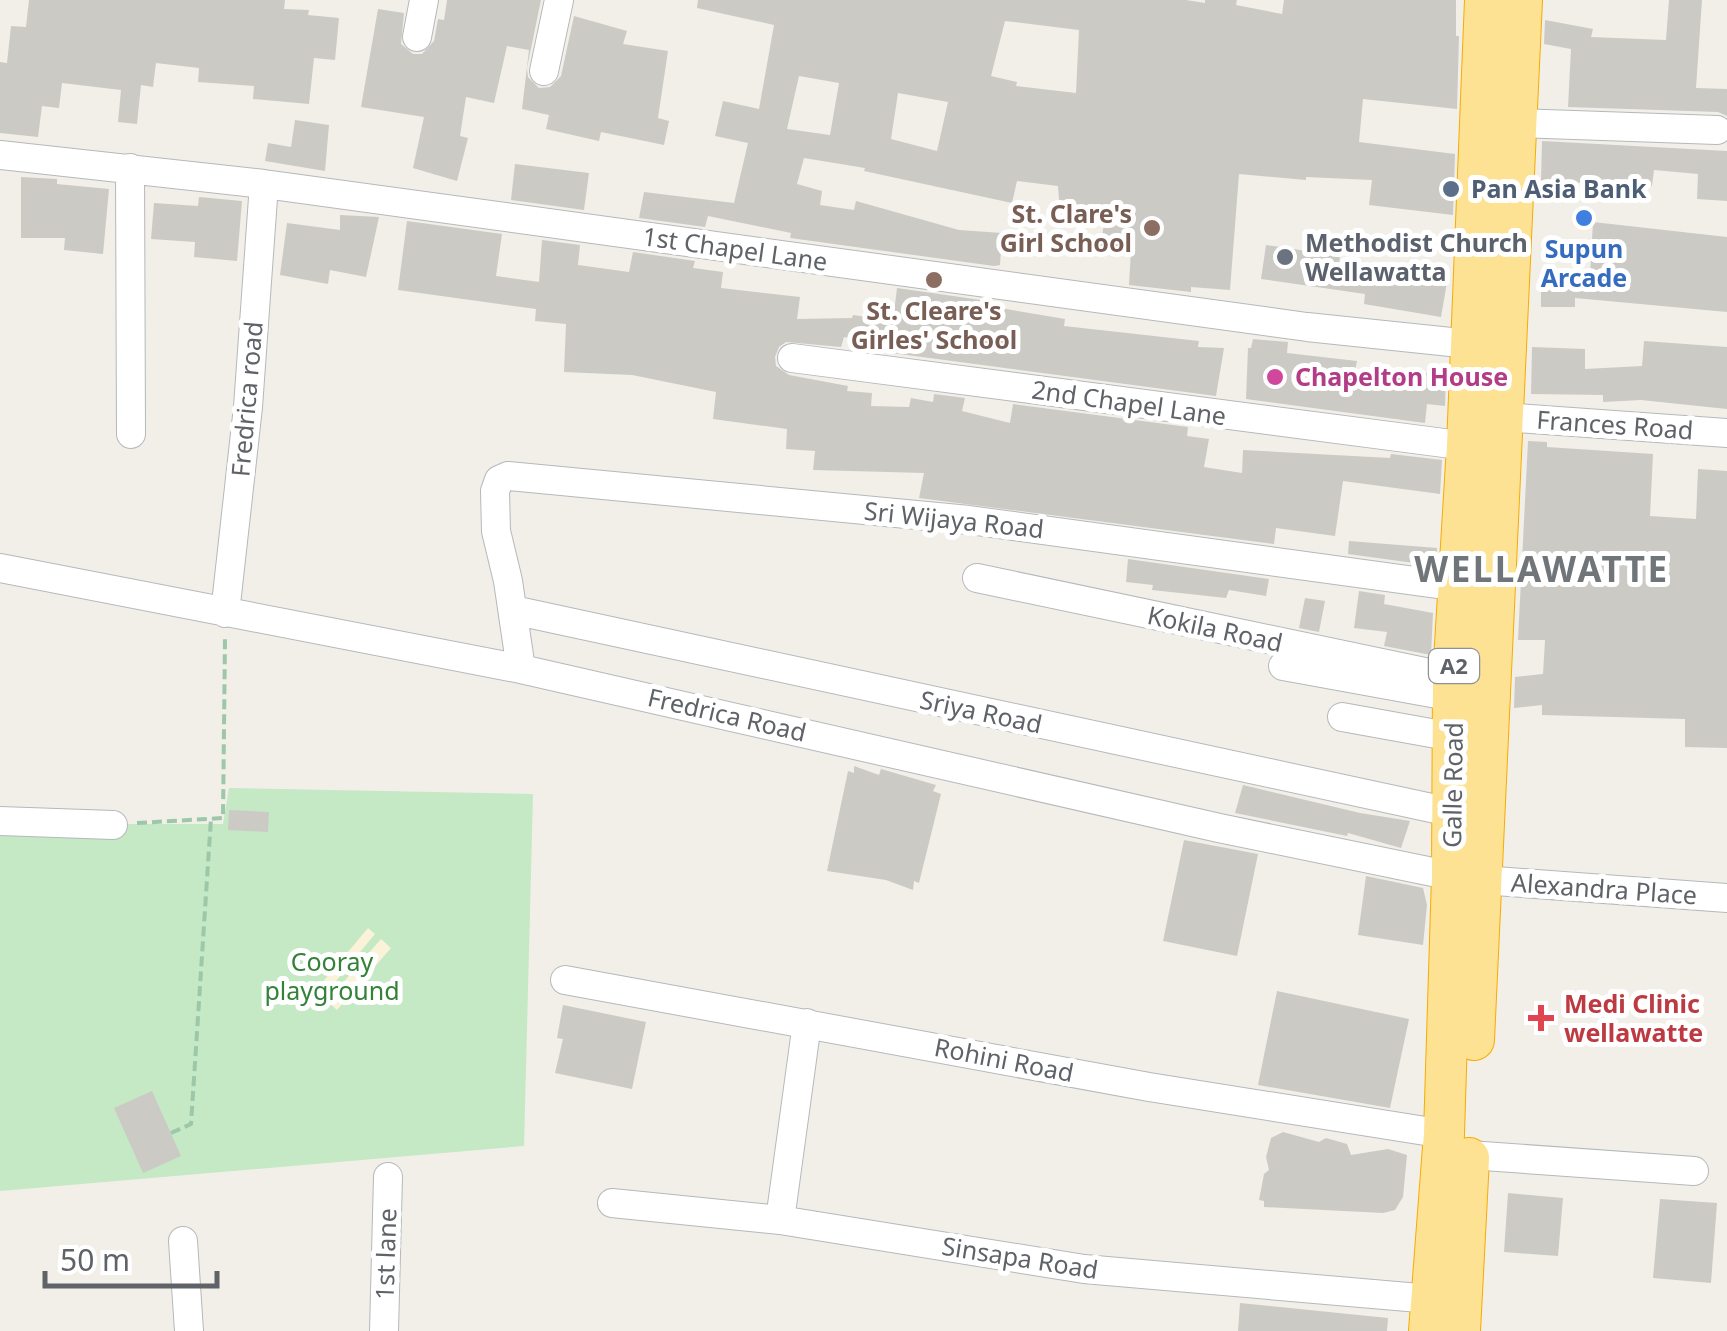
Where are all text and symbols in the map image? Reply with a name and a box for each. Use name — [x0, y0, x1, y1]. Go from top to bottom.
place label: Pan Asia Bank — [1471, 171, 1647, 205]
marker: Pan Asia Bank — [1440, 178, 1462, 200]
place label: St. Clare's Girl School — [1000, 196, 1132, 259]
marker: Supun Arcade — [1573, 207, 1595, 229]
marker: St. Clare's Girl School — [1141, 217, 1163, 239]
street label: 1st Chapel Lane — [641, 218, 830, 278]
place label: Methodist Church Wellawatta — [1305, 225, 1528, 288]
place label: Supun Arcade — [1541, 231, 1627, 294]
marker: Methodist Church Wellawatta — [1274, 246, 1296, 268]
marker: St. Cleare's Girles' School — [923, 269, 945, 291]
place label: St. Cleare's Girles' School — [851, 293, 1017, 356]
street label: Fredrica road — [222, 320, 270, 478]
place label: Chapelton House — [1295, 359, 1508, 393]
marker: Chapelton House — [1264, 366, 1286, 388]
street label: 2nd Chapel Lane — [1030, 372, 1229, 432]
street label: Frances Road — [1536, 402, 1695, 446]
street label: Sri Wijaya Road — [863, 493, 1046, 545]
district label: WELLAWATTE — [1414, 545, 1670, 592]
street label: Kokila Road — [1144, 597, 1286, 659]
road number: A2 — [1429, 649, 1479, 683]
street label: Fredrica Road — [645, 679, 810, 749]
street label: Sriya Road — [917, 682, 1045, 741]
street label: Galle Road — [1434, 722, 1470, 848]
street label: Alexandra Place — [1510, 865, 1698, 911]
park label: Cooray playground — [264, 944, 400, 1007]
place label: Medi Clinic wellawatte — [1564, 986, 1703, 1049]
marker: Medi Clinic wellawatte — [1528, 1005, 1554, 1031]
street label: Rohini Road — [932, 1029, 1077, 1089]
street label: 1st lane — [366, 1207, 404, 1300]
scale bar — [45, 1226, 218, 1288]
street label: Sinsapa Road — [940, 1228, 1101, 1286]
text: 50 m — [60, 1239, 130, 1280]

